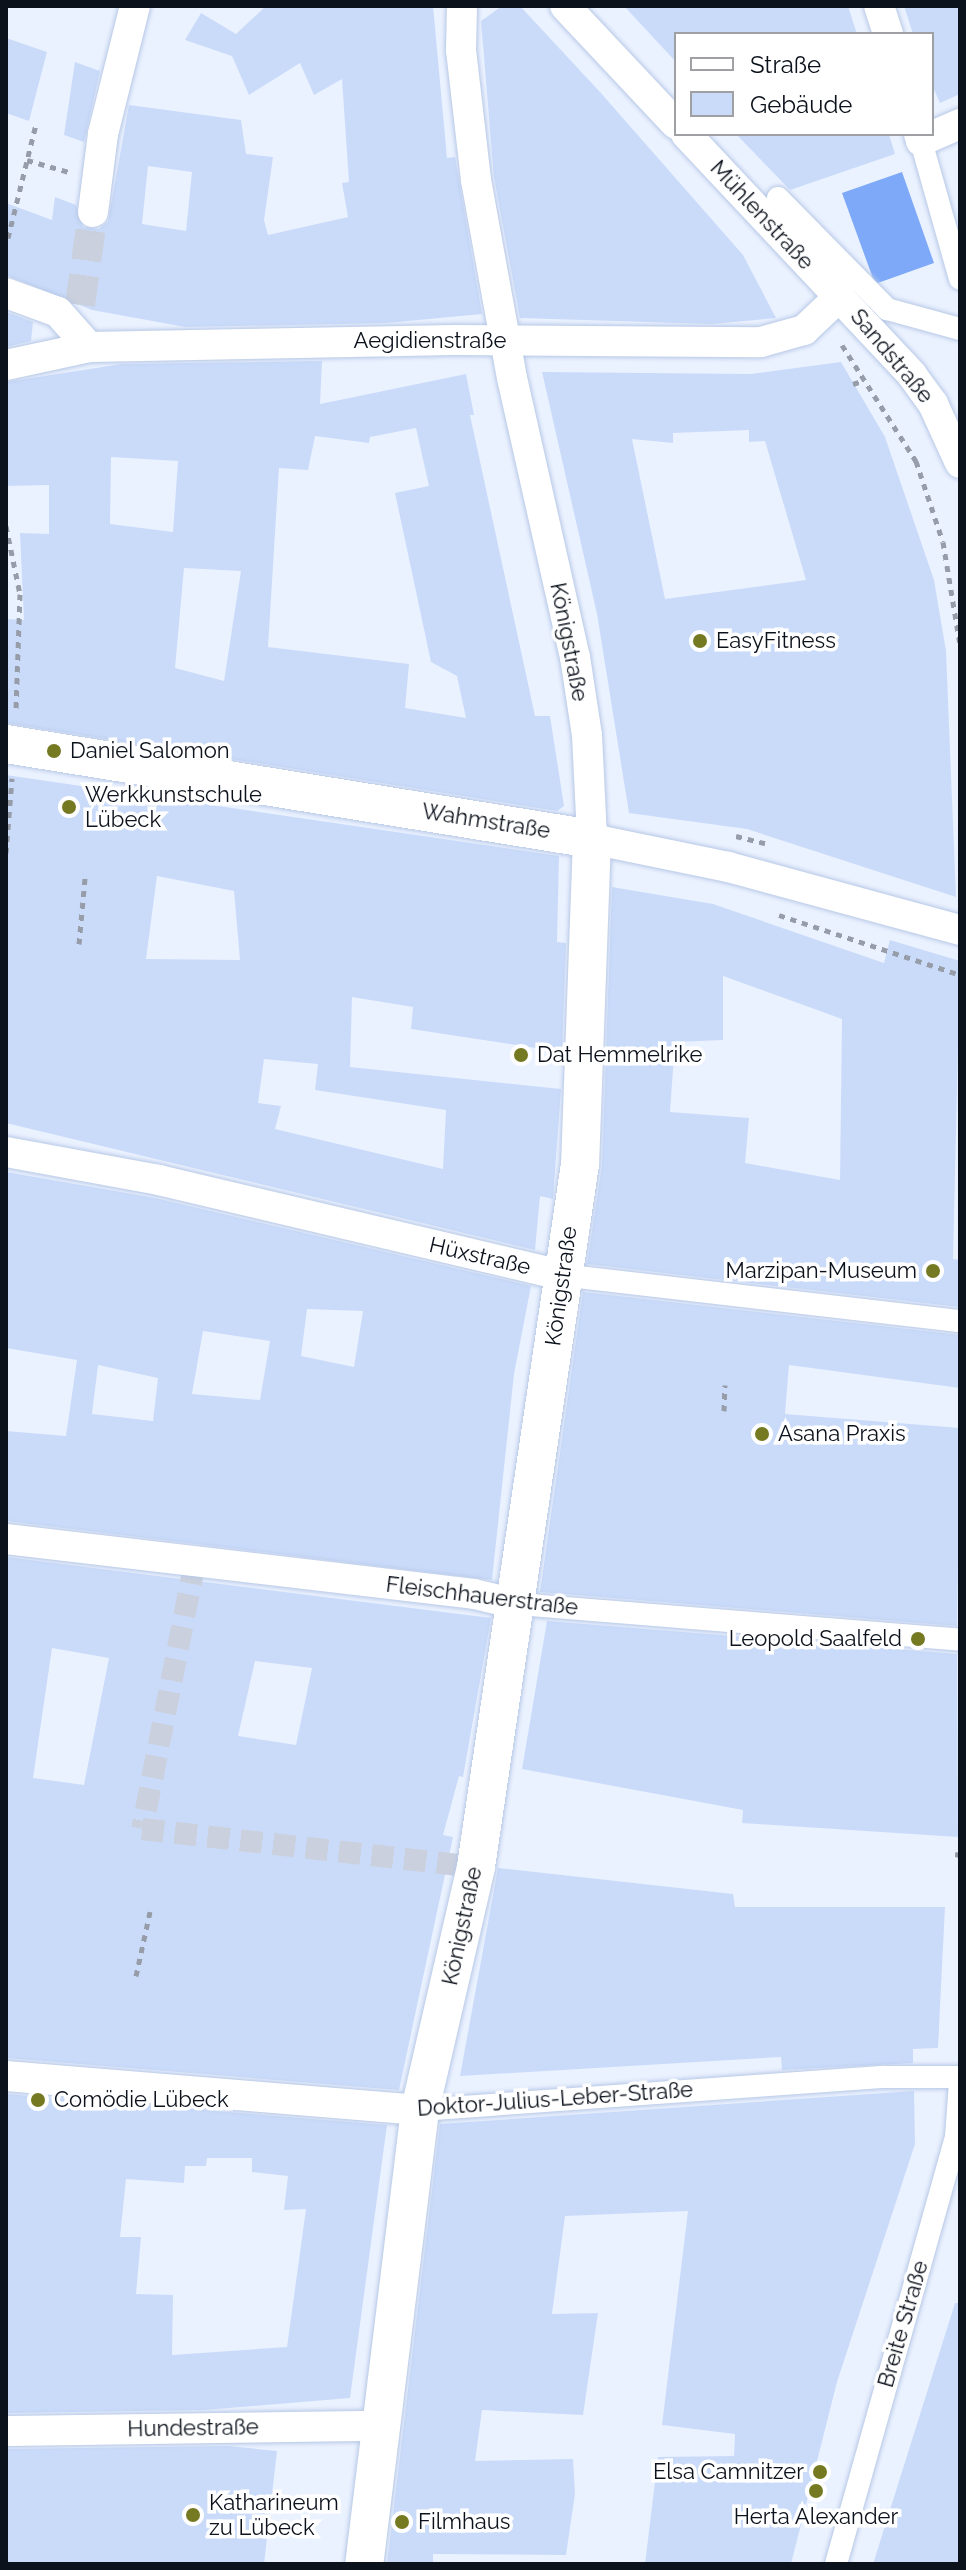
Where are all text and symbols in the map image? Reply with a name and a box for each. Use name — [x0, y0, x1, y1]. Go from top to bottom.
legend — [674, 32, 934, 136]
text: Straße — [750, 50, 821, 79]
text: Gebäude — [750, 90, 852, 119]
street label: Mühlenstraße — [705, 155, 819, 275]
street label: Sandstraße — [845, 304, 939, 408]
street label: Aegidienstraße — [354, 328, 506, 354]
street label: Königstraße — [545, 580, 593, 704]
place label: EasyFitness — [716, 628, 836, 654]
marker: EasyFitness — [691, 632, 709, 650]
place label: Daniel Salomon — [70, 738, 230, 764]
marker: Daniel Salomon — [45, 742, 63, 760]
place label: Werkkunstschule Lübeck — [85, 781, 262, 832]
marker: Werkkunstschule Lübeck — [60, 798, 78, 816]
street label: Wahmstraße — [420, 798, 552, 844]
place label: Dat Hemmelrike — [537, 1042, 702, 1068]
marker: Dat Hemmelrike — [512, 1046, 530, 1064]
street label: Königstraße — [540, 1225, 582, 1347]
street label: Hüxstraße — [427, 1232, 533, 1280]
place label: Marzipan-Museum — [726, 1258, 917, 1284]
marker: Marzipan-Museum — [924, 1262, 942, 1280]
place label: Asana Praxis — [778, 1421, 906, 1447]
marker: Asana Praxis — [753, 1425, 771, 1443]
street label: Fleischhauerstraße — [384, 1571, 580, 1621]
place label: Leopold Saalfeld — [729, 1626, 902, 1652]
marker: Leopold Saalfeld — [909, 1630, 927, 1648]
street label: Königstraße — [437, 1864, 487, 1988]
street label: Doktor-Julius-Leber-Straße — [416, 2076, 694, 2122]
place label: Comödie Lübeck — [54, 2087, 229, 2113]
marker: Comödie Lübeck — [29, 2091, 47, 2109]
street label: Breite Straße — [872, 2258, 934, 2390]
street label: Hundestraße — [127, 2414, 259, 2442]
place label: Elsa Camnitzer — [653, 2459, 804, 2485]
marker: Elsa Camnitzer — [811, 2463, 829, 2481]
marker: Herta Alexander — [807, 2482, 825, 2500]
place label: Katharineum zu Lübeck — [209, 2489, 339, 2540]
place label: Herta Alexander — [733, 2504, 899, 2530]
marker: Katharineum zu Lübeck — [184, 2506, 202, 2524]
place label: Filmhaus — [418, 2509, 510, 2535]
marker: Filmhaus — [393, 2513, 411, 2531]

